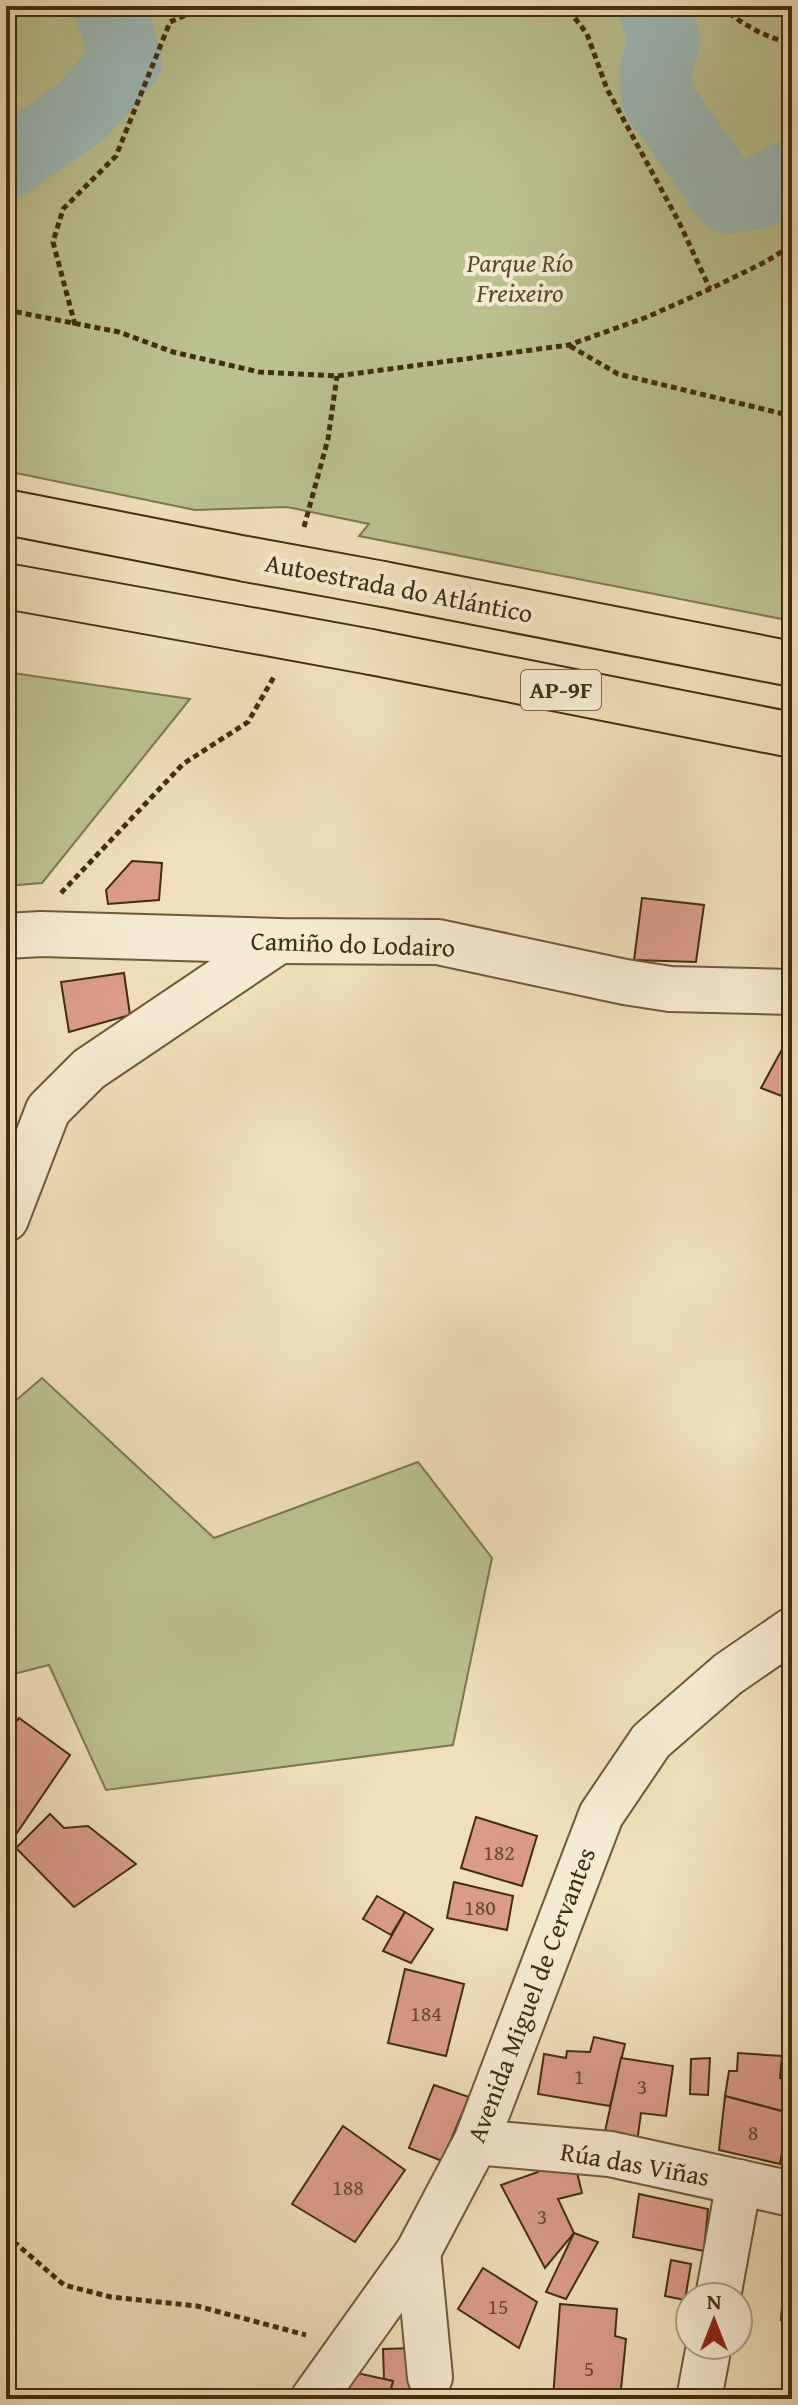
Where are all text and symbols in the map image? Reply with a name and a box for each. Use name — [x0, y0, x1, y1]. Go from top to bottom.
park label: Parque Río Freixeiro — [466, 243, 573, 312]
street label: Autoestrada do Atlántico — [262, 542, 536, 633]
road number: AP-9F — [521, 670, 601, 710]
street label: Camiño do Lodairo — [250, 920, 456, 967]
house number: 182 — [483, 1836, 515, 1868]
street label: Avenida Miguel de Cervantes — [456, 1841, 605, 2148]
house number: 180 — [464, 1891, 496, 1923]
house number: 184 — [410, 1997, 442, 2029]
house number: 1 — [574, 2060, 584, 2092]
house number: 3 — [637, 2070, 647, 2102]
house number: 8 — [748, 2116, 758, 2148]
street label: Rúa das Viñas — [557, 2131, 713, 2196]
house number: 188 — [332, 2171, 364, 2203]
house number: 3 — [537, 2200, 547, 2232]
north arrow — [674, 2281, 754, 2361]
text: N — [707, 2285, 722, 2317]
house number: 15 — [487, 2290, 509, 2322]
house number: 5 — [584, 2352, 594, 2384]

